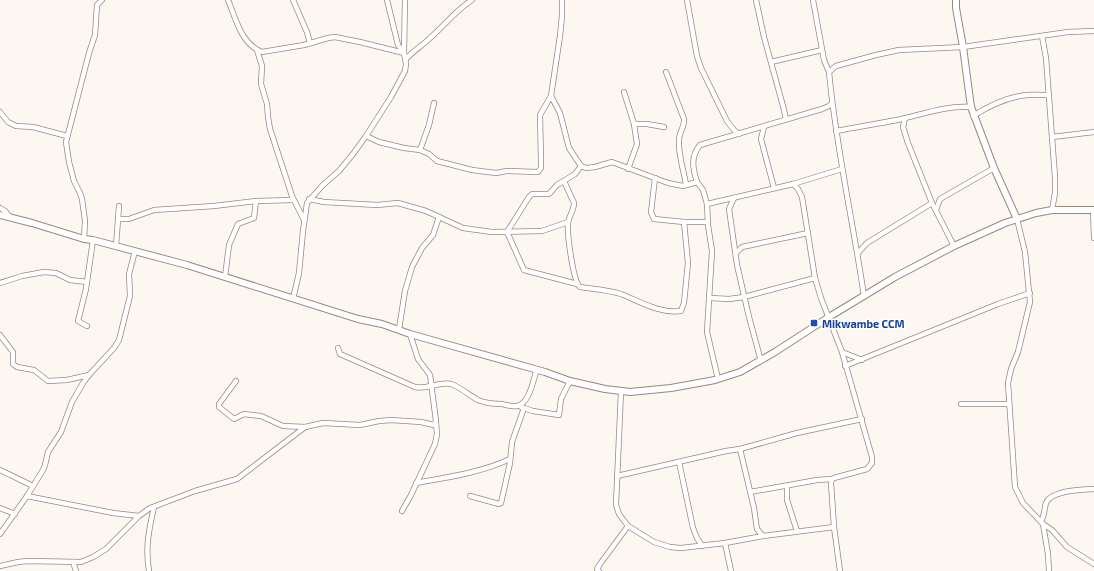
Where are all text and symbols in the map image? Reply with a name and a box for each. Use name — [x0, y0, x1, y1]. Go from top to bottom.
place label: Mikwambe CCM — [822, 317, 905, 330]
marker: Mikwambe CCM — [809, 318, 819, 328]

